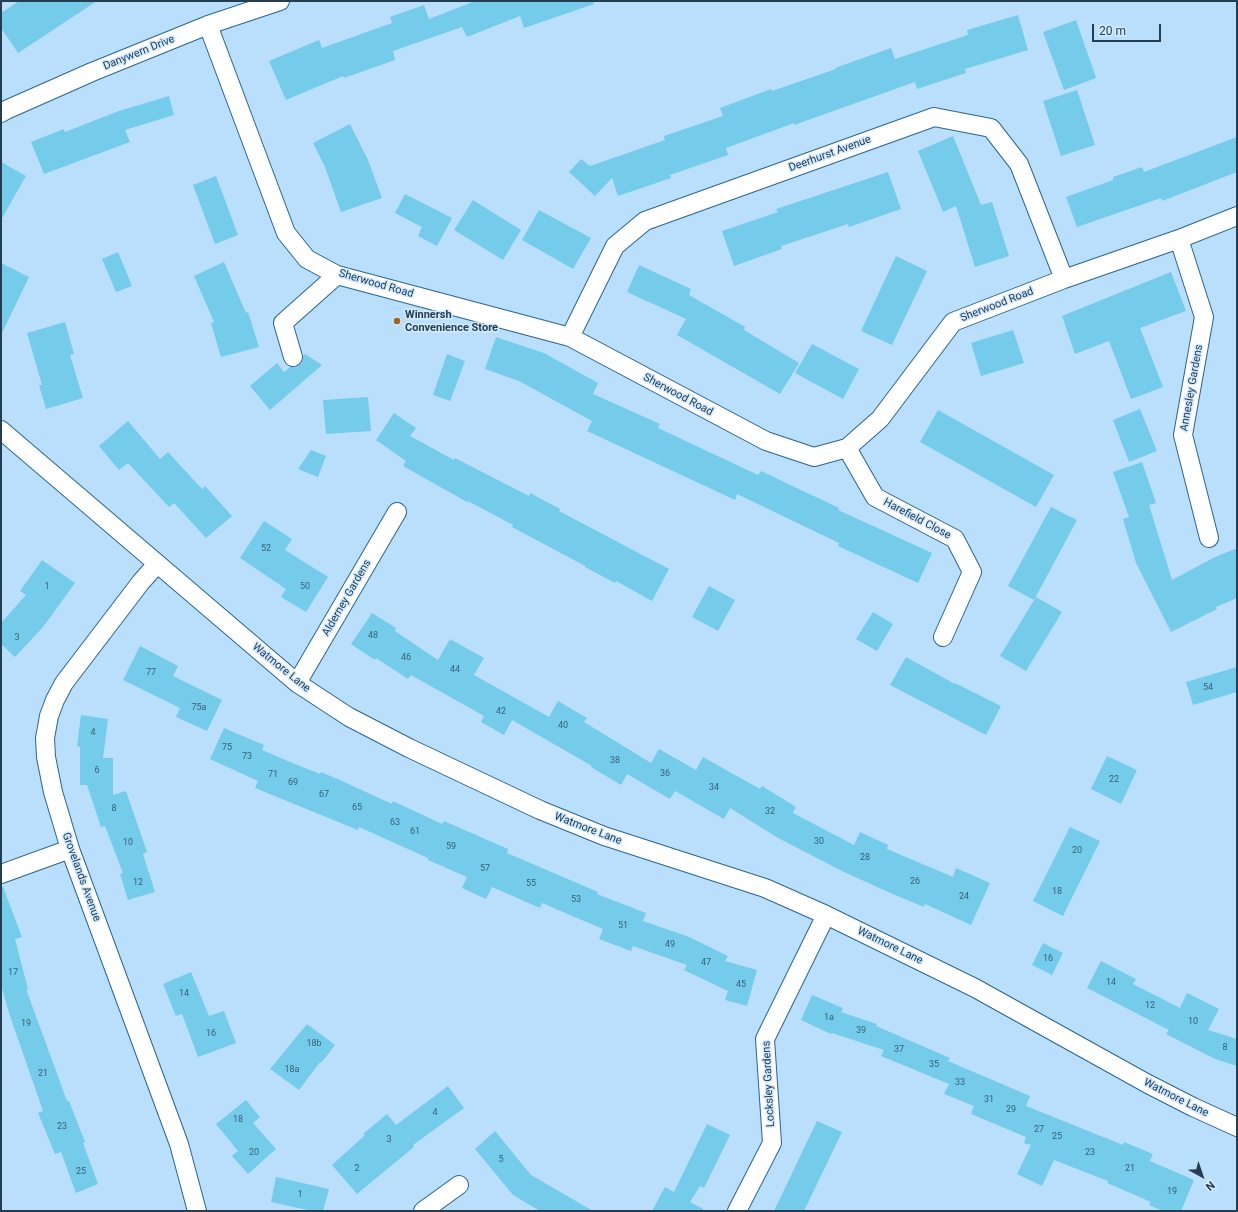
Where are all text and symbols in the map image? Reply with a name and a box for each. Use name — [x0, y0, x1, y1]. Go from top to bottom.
scale bar — [1094, 16, 1163, 42]
text: 20 m — [1099, 24, 1126, 38]
street label: Danywern Drive — [101, 33, 177, 73]
street label: Deerhurst Avenue — [787, 133, 873, 175]
street label: Sherwood Road — [337, 267, 415, 301]
street label: Sherwood Road — [959, 285, 1035, 325]
place label: Winnersh Convenience Store — [405, 308, 498, 334]
marker: Winnersh Convenience Store — [392, 316, 402, 326]
street label: Annesley Gardens — [1178, 343, 1206, 433]
street label: Sherwood Road — [641, 371, 715, 419]
street label: Harefield Close — [881, 496, 953, 542]
house number: 52 — [261, 544, 271, 554]
street label: Alderney Gardens — [320, 557, 374, 639]
house number: 1 — [44, 582, 50, 592]
house number: 50 — [300, 582, 310, 592]
house number: 48 — [368, 631, 378, 641]
house number: 3 — [14, 633, 20, 643]
street label: Watmore Lane — [249, 641, 313, 695]
house number: 46 — [401, 653, 411, 663]
house number: 44 — [450, 665, 460, 675]
house number: 77 — [146, 668, 156, 678]
house number: 54 — [1203, 683, 1213, 693]
house number: 75a — [191, 703, 207, 713]
house number: 42 — [496, 707, 506, 717]
house number: 40 — [558, 721, 568, 731]
house number: 4 — [90, 728, 96, 738]
house number: 75 — [222, 743, 232, 753]
house number: 73 — [242, 752, 252, 762]
house number: 38 — [610, 756, 620, 766]
house number: 6 — [94, 766, 100, 776]
house number: 36 — [660, 769, 670, 779]
house number: 71 — [268, 770, 278, 780]
house number: 22 — [1109, 775, 1119, 785]
house number: 69 — [288, 778, 298, 788]
house number: 34 — [709, 783, 719, 793]
house number: 67 — [319, 790, 329, 800]
house number: 65 — [352, 803, 362, 813]
house number: 8 — [111, 804, 117, 814]
house number: 32 — [765, 807, 775, 817]
street label: Watmore Lane — [552, 810, 624, 848]
house number: 63 — [390, 818, 400, 828]
house number: 61 — [410, 827, 420, 837]
street label: Grovelands Avenue — [59, 831, 103, 923]
house number: 30 — [814, 837, 824, 847]
house number: 10 — [123, 838, 133, 848]
house number: 59 — [446, 842, 456, 852]
house number: 20 — [1072, 846, 1082, 856]
house number: 28 — [860, 853, 870, 863]
house number: 57 — [480, 864, 490, 874]
house number: 26 — [910, 877, 920, 887]
house number: 12 — [133, 878, 143, 888]
house number: 55 — [526, 879, 536, 889]
house number: 18 — [1052, 887, 1062, 897]
house number: 24 — [959, 892, 969, 902]
house number: 53 — [571, 895, 581, 905]
house number: 51 — [618, 921, 628, 931]
street label: Watmore Lane — [855, 924, 925, 968]
house number: 49 — [665, 940, 675, 950]
house number: 16 — [1043, 954, 1053, 964]
house number: 47 — [701, 958, 711, 968]
house number: 17 — [8, 968, 18, 978]
house number: 14 — [1106, 978, 1116, 988]
house number: 45 — [736, 980, 746, 990]
house number: 14 — [179, 989, 189, 999]
house number: 12 — [1145, 1001, 1155, 1011]
house number: 1a — [824, 1013, 834, 1023]
house number: 10 — [1188, 1017, 1198, 1027]
house number: 19 — [21, 1019, 31, 1029]
house number: 39 — [856, 1026, 866, 1036]
house number: 16 — [206, 1029, 216, 1039]
house number: 18b — [306, 1039, 322, 1049]
street label: Locksley Gardens — [760, 1040, 778, 1128]
house number: 8 — [1222, 1043, 1228, 1053]
house number: 37 — [894, 1045, 904, 1055]
house number: 35 — [929, 1060, 939, 1070]
house number: 18a — [284, 1065, 300, 1075]
house number: 21 — [38, 1069, 48, 1079]
street label: Watmore Lane — [1141, 1076, 1211, 1120]
house number: 33 — [955, 1078, 965, 1088]
house number: 31 — [984, 1095, 994, 1105]
house number: 29 — [1006, 1105, 1016, 1115]
house number: 4 — [432, 1108, 438, 1118]
house number: 18 — [233, 1115, 243, 1125]
house number: 23 — [57, 1122, 67, 1132]
house number: 27 — [1034, 1125, 1044, 1135]
house number: 25 — [1052, 1132, 1062, 1142]
house number: 3 — [386, 1135, 392, 1145]
house number: 20 — [249, 1148, 259, 1158]
house number: 23 — [1085, 1148, 1095, 1158]
house number: 5 — [498, 1155, 504, 1165]
north arrow — [1182, 1156, 1222, 1196]
house number: 2 — [354, 1164, 360, 1174]
house number: 21 — [1125, 1164, 1135, 1174]
house number: 25 — [76, 1167, 86, 1177]
text: N — [1203, 1178, 1217, 1193]
house number: 19 — [1167, 1187, 1177, 1197]
house number: 1 — [297, 1190, 303, 1200]

